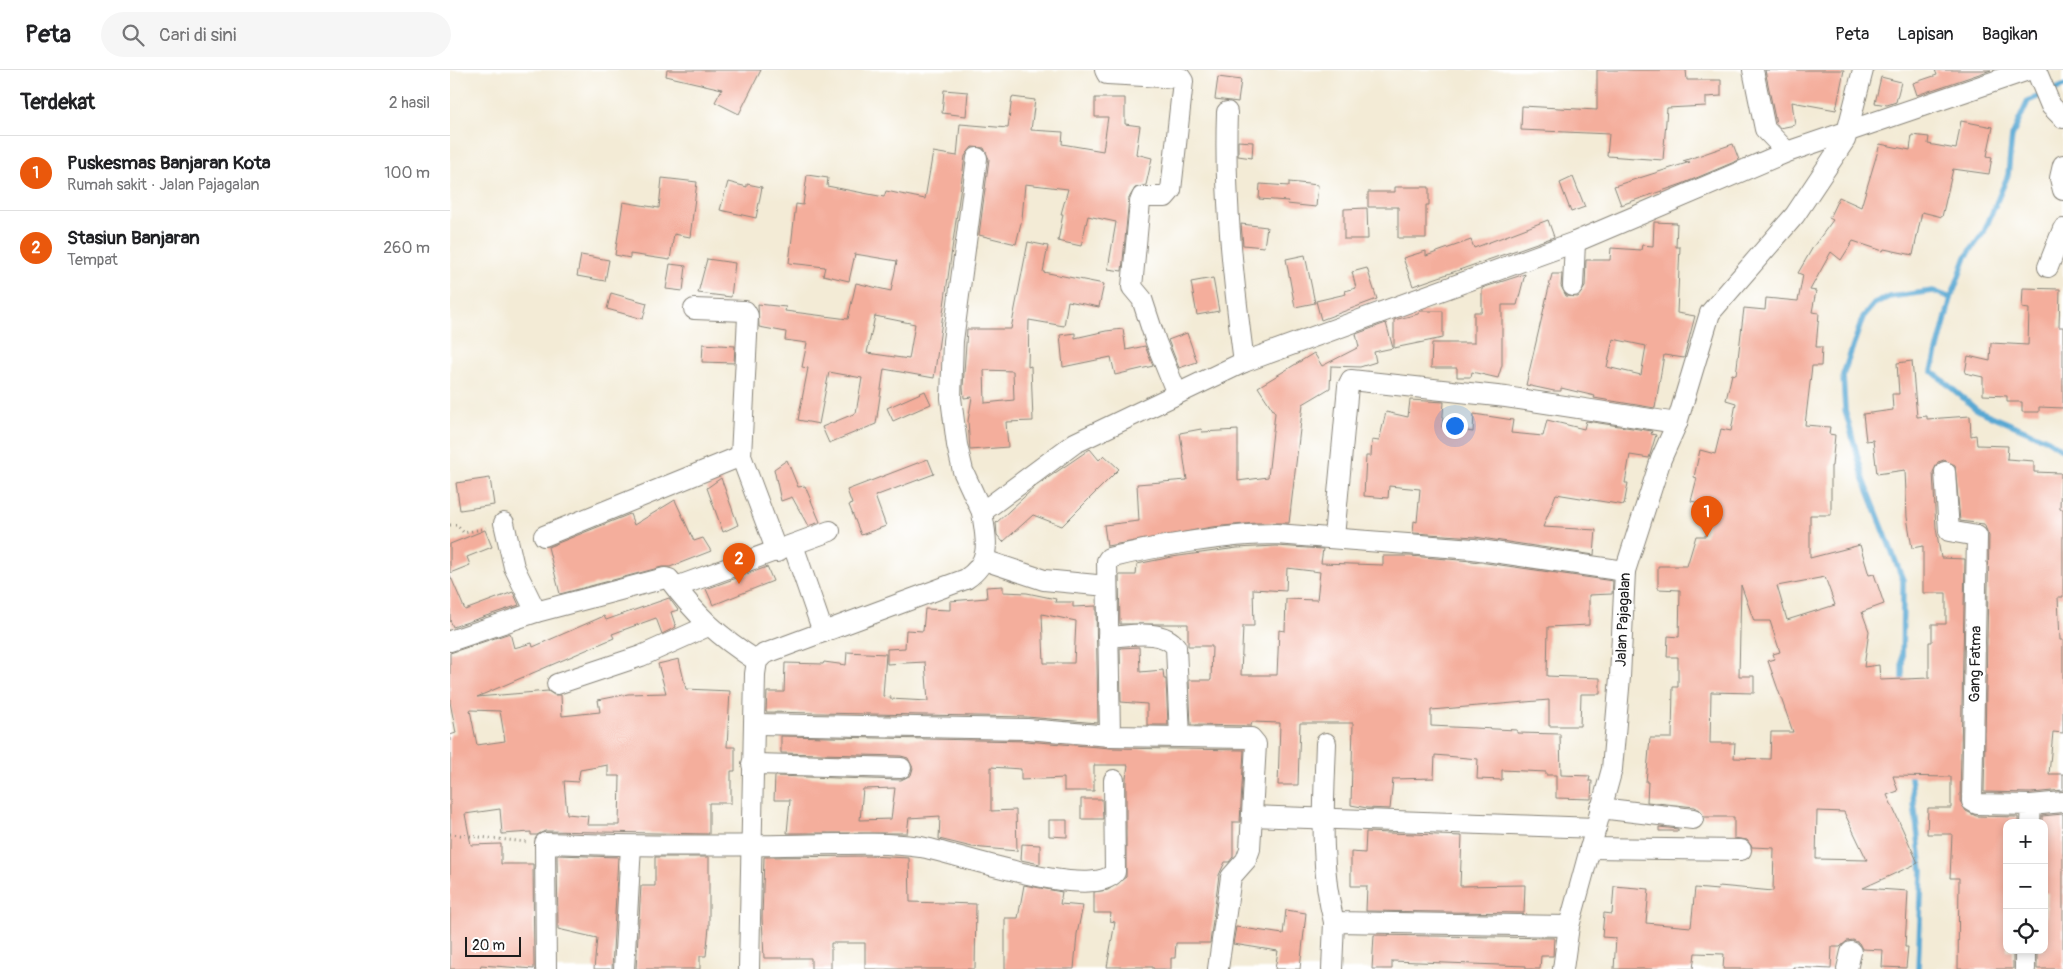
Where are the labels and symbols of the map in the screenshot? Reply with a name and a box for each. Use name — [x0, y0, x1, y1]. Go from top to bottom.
your location — [1442, 413, 1468, 439]
pin: 1 — [1691, 496, 1723, 537]
pin: 2 — [723, 543, 755, 584]
street label: Jalan Pajagalan — [1611, 572, 1635, 667]
street label: Gang Fatma — [1965, 625, 1986, 703]
scale bar — [465, 934, 521, 957]

